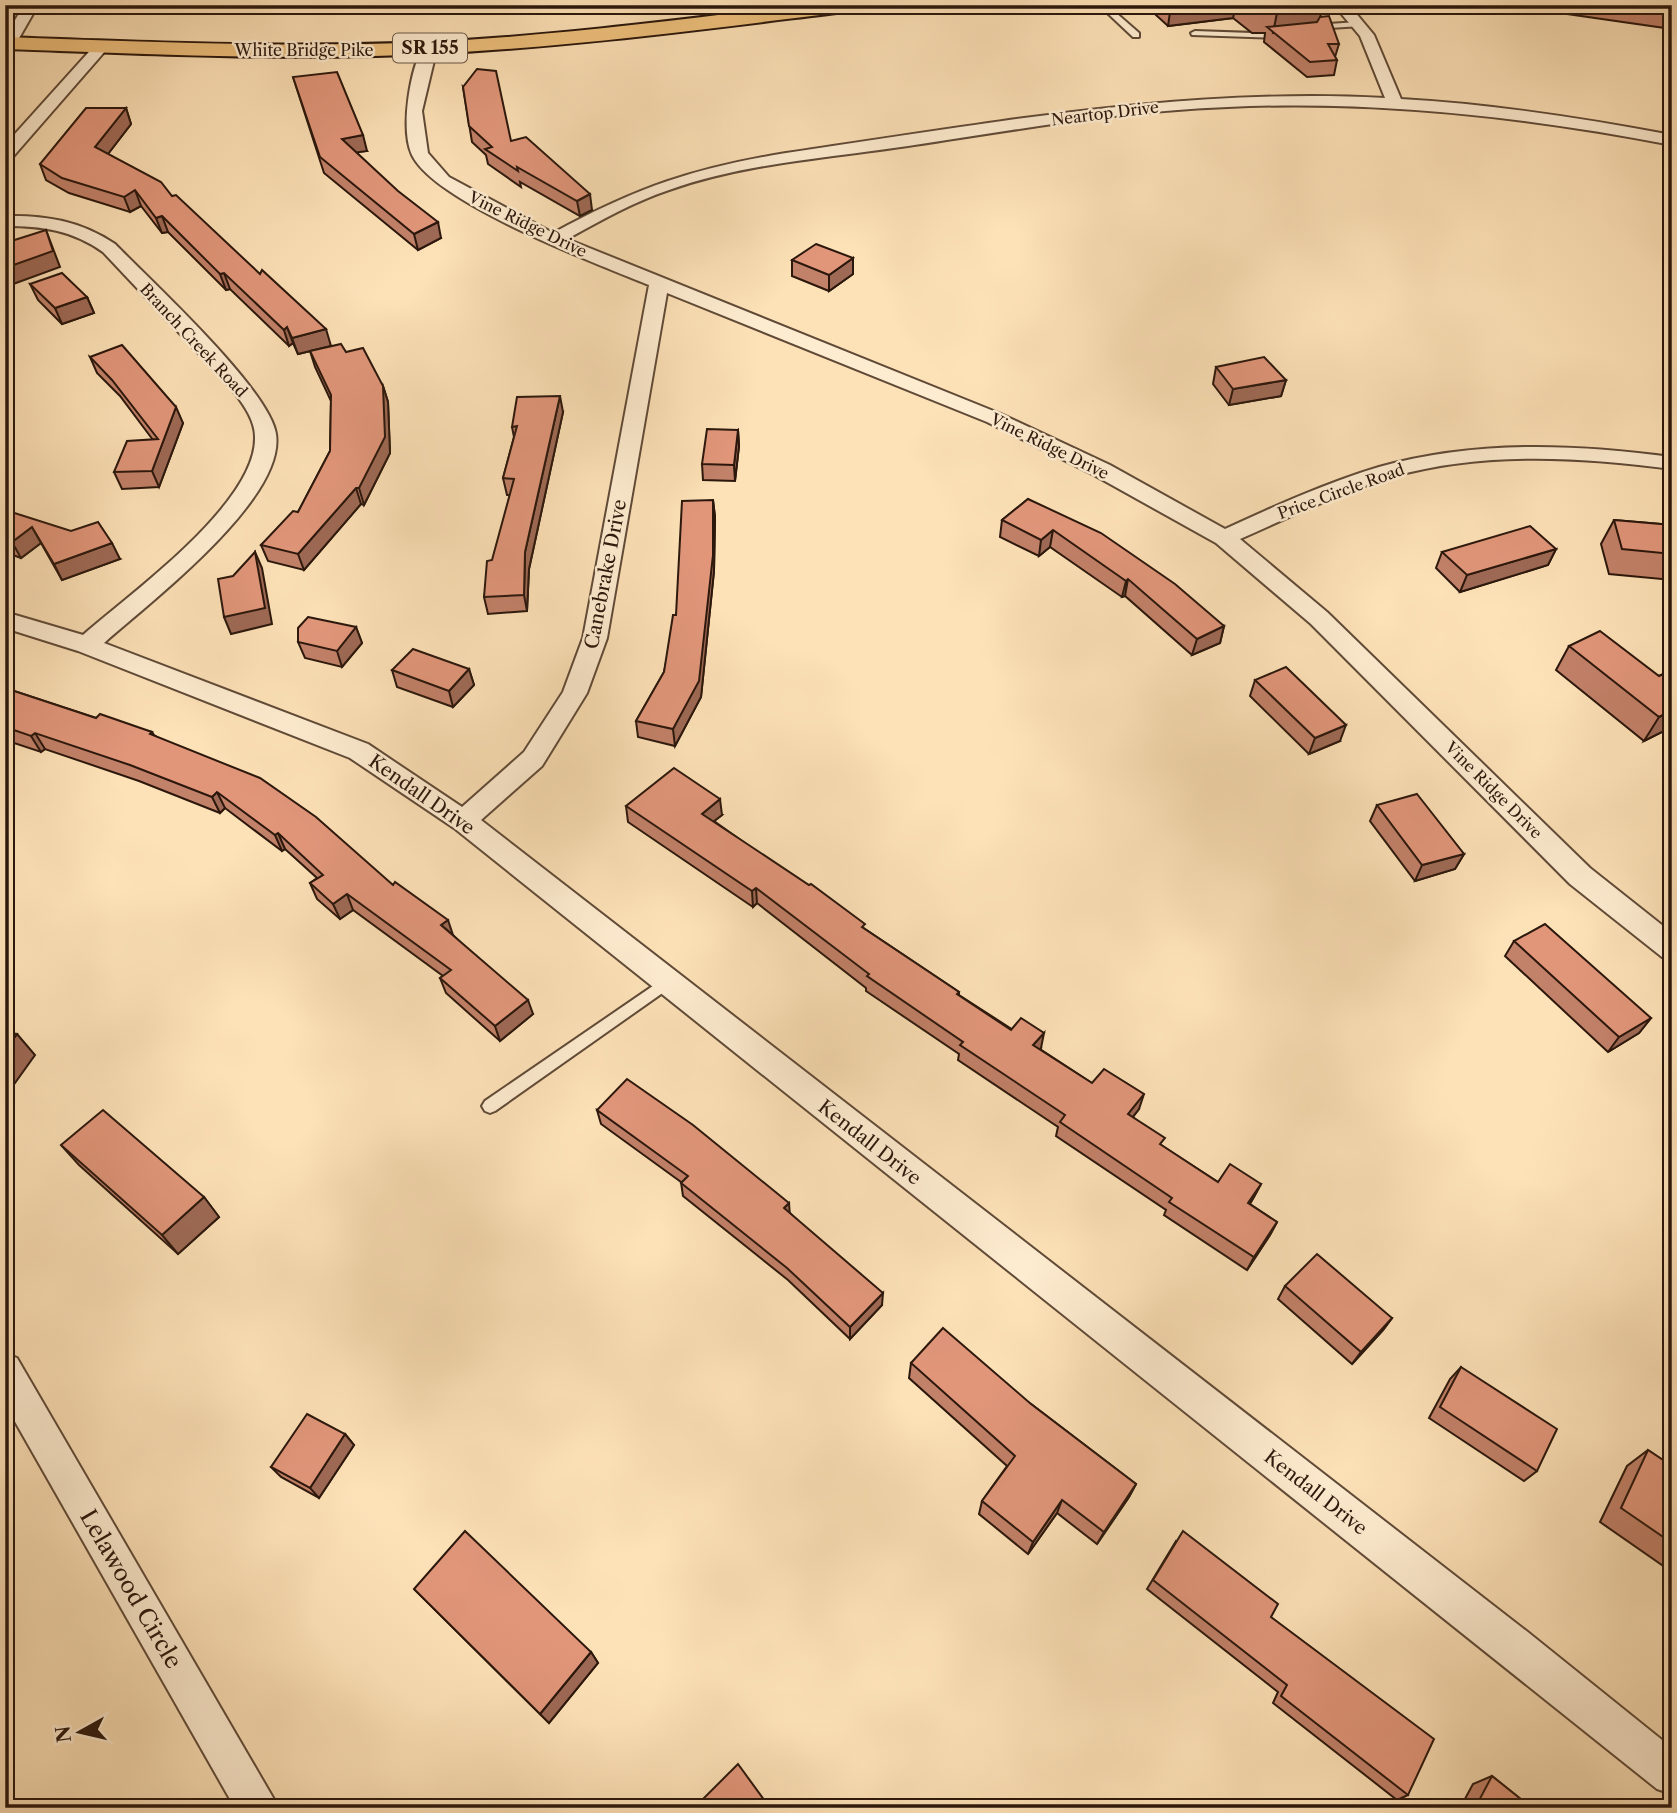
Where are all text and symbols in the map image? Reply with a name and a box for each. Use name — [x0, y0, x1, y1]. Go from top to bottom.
road number: SR 155 — [393, 33, 467, 62]
street label: White Bridge Pike — [234, 40, 373, 60]
street label: Neartop Drive — [1050, 96, 1160, 130]
street label: Vine Ridge Drive — [465, 186, 590, 261]
street label: Branch Creek Road — [136, 279, 252, 401]
street label: Vine Ridge Drive — [987, 408, 1112, 483]
street label: Price Circle Road — [1275, 459, 1407, 523]
street label: Canebrake Drive — [580, 497, 631, 651]
street label: Vine Ridge Drive — [1441, 737, 1547, 843]
street label: Kendall Drive — [364, 749, 479, 839]
street label: Kendall Drive — [814, 1095, 926, 1190]
street label: Kendall Drive — [1260, 1445, 1372, 1540]
street label: Lelawood Circle — [74, 1504, 188, 1674]
north arrow — [46, 1698, 116, 1768]
text: N — [51, 1725, 76, 1744]

